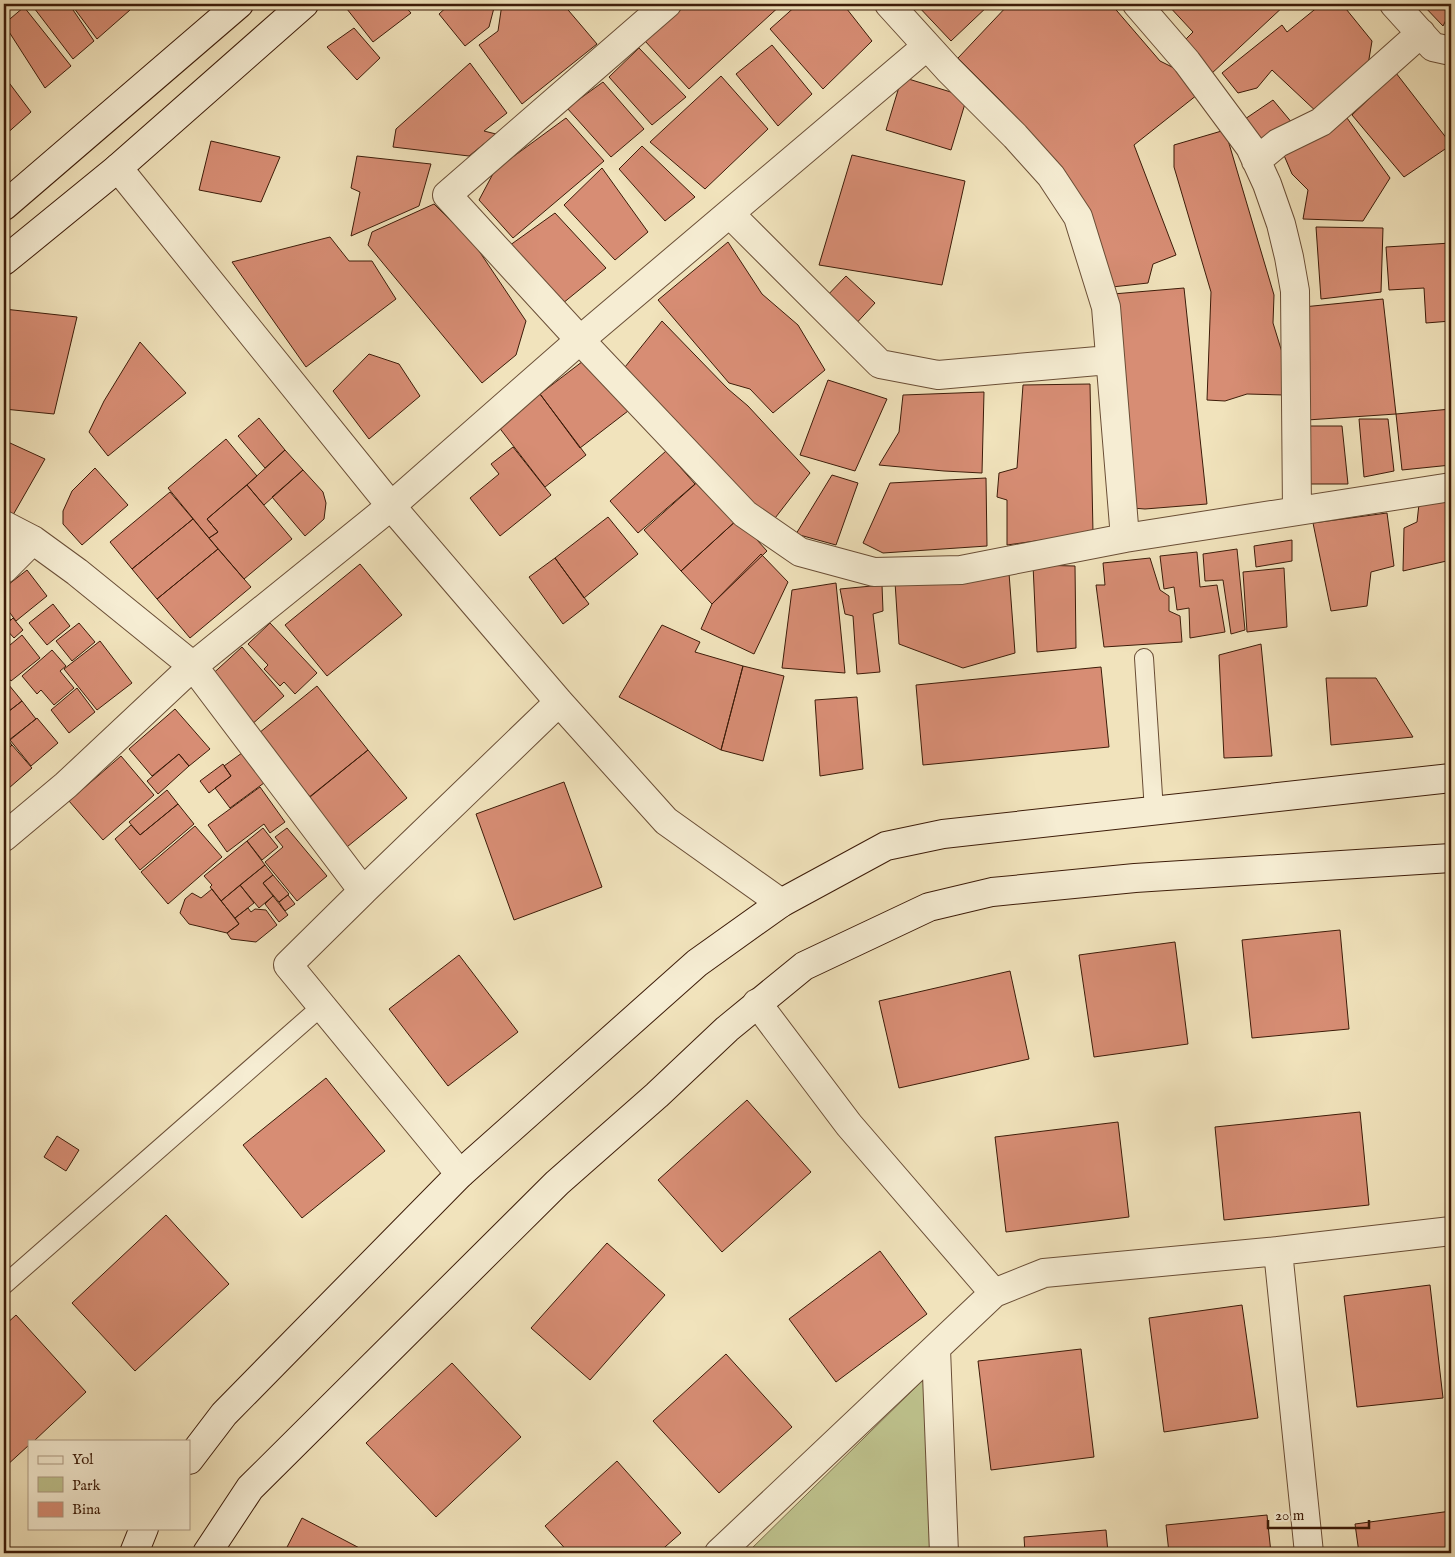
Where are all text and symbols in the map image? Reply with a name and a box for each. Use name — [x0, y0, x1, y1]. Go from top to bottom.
legend — [28, 1440, 190, 1530]
text: Yol — [72, 1450, 94, 1469]
text: Park — [72, 1476, 102, 1495]
scale bar — [1268, 1497, 1369, 1529]
text: Bina — [72, 1500, 101, 1519]
text: 20 m — [1275, 1506, 1305, 1525]

